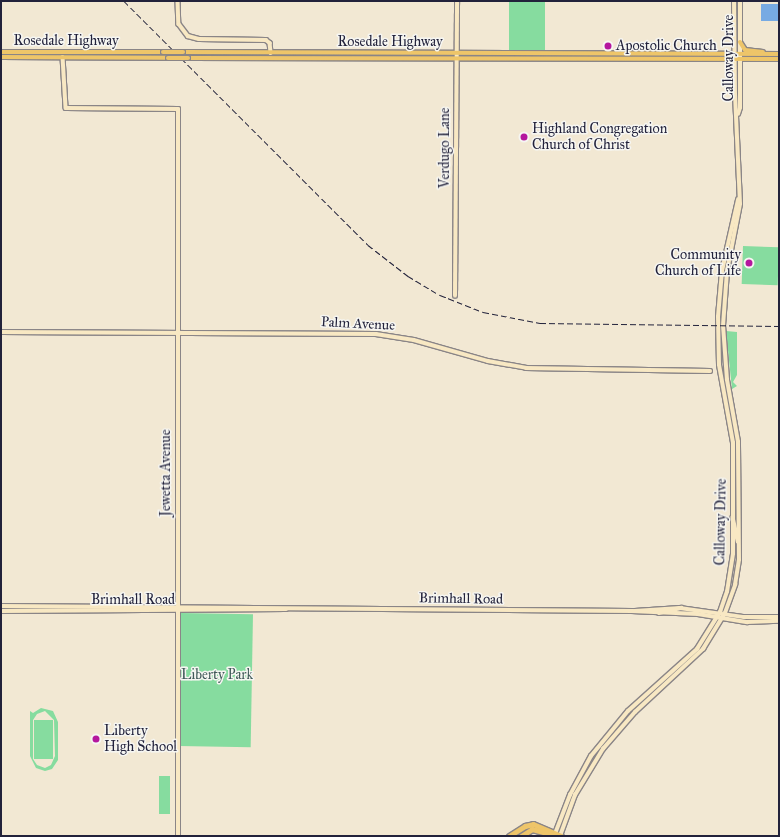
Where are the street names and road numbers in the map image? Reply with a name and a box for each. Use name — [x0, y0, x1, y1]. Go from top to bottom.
street label: Calloway Drive — [721, 15, 737, 101]
street label: Rosedale Highway — [14, 33, 118, 49]
street label: Rosedale Highway — [338, 34, 442, 50]
street label: Verdugo Lane — [437, 108, 453, 188]
street label: Palm Avenue — [320, 314, 396, 334]
street label: Jewetta Avenue — [158, 430, 174, 516]
street label: Calloway Drive — [712, 478, 730, 566]
street label: Brimhall Road — [419, 590, 503, 608]
street label: Brimhall Road — [91, 592, 175, 608]

